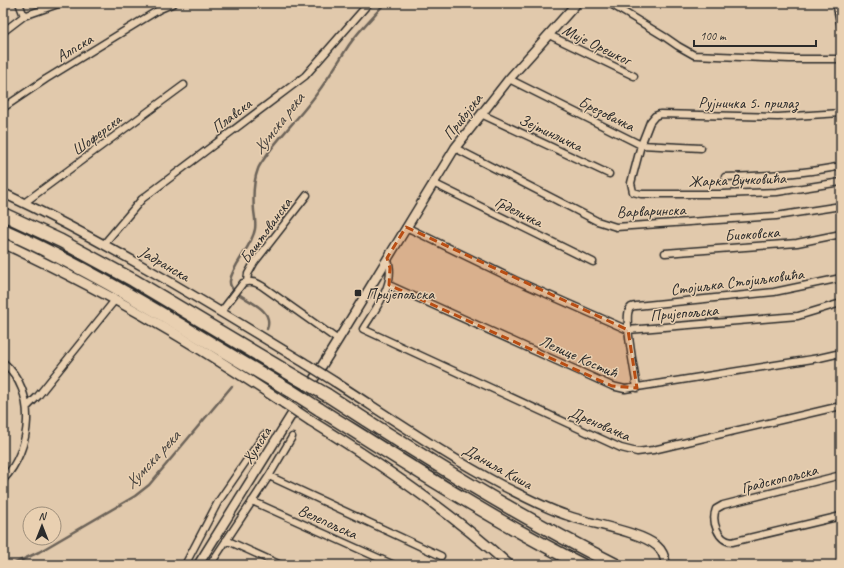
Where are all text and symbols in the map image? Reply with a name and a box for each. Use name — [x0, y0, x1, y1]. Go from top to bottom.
street label: Мије Орешког — [559, 20, 636, 71]
scale bar — [694, 22, 816, 48]
text: 100 m — [700, 28, 727, 44]
street label: Алпска — [53, 29, 97, 67]
water label: Хумска река — [248, 87, 310, 158]
street label: Прибојска — [439, 89, 488, 144]
street label: Брезовачка — [575, 92, 639, 136]
street label: Плавска — [208, 93, 257, 137]
street label: Рујничка 5. прилаз — [698, 93, 799, 113]
street label: Шоферска — [68, 109, 127, 160]
street label: Зејтинличка — [516, 110, 587, 157]
street label: Жарка Вучковића — [688, 168, 787, 192]
street label: Грделичка — [492, 192, 547, 233]
street label: Баштованска — [235, 193, 297, 267]
street label: Варваринска — [616, 200, 687, 222]
street label: Биоковска — [724, 222, 781, 246]
street label: Јадранска — [135, 241, 194, 287]
street label: Стојиљка Стојиљковића — [669, 264, 806, 300]
place label: Пријепољска — [366, 284, 435, 304]
marker: Пријепољска — [353, 288, 363, 298]
street label: Пријепољска — [649, 300, 720, 326]
street label: Лелице Костић — [536, 331, 622, 383]
street label: Дреновачка — [566, 402, 634, 446]
street label: Хумска — [238, 422, 277, 468]
water label: Хумска река — [120, 425, 186, 493]
street label: Данила Киша — [459, 440, 537, 495]
street label: Градскопољска — [739, 460, 820, 498]
street label: Велепољска — [295, 500, 361, 544]
north arrow — [22, 506, 62, 546]
text: N — [39, 509, 48, 523]

